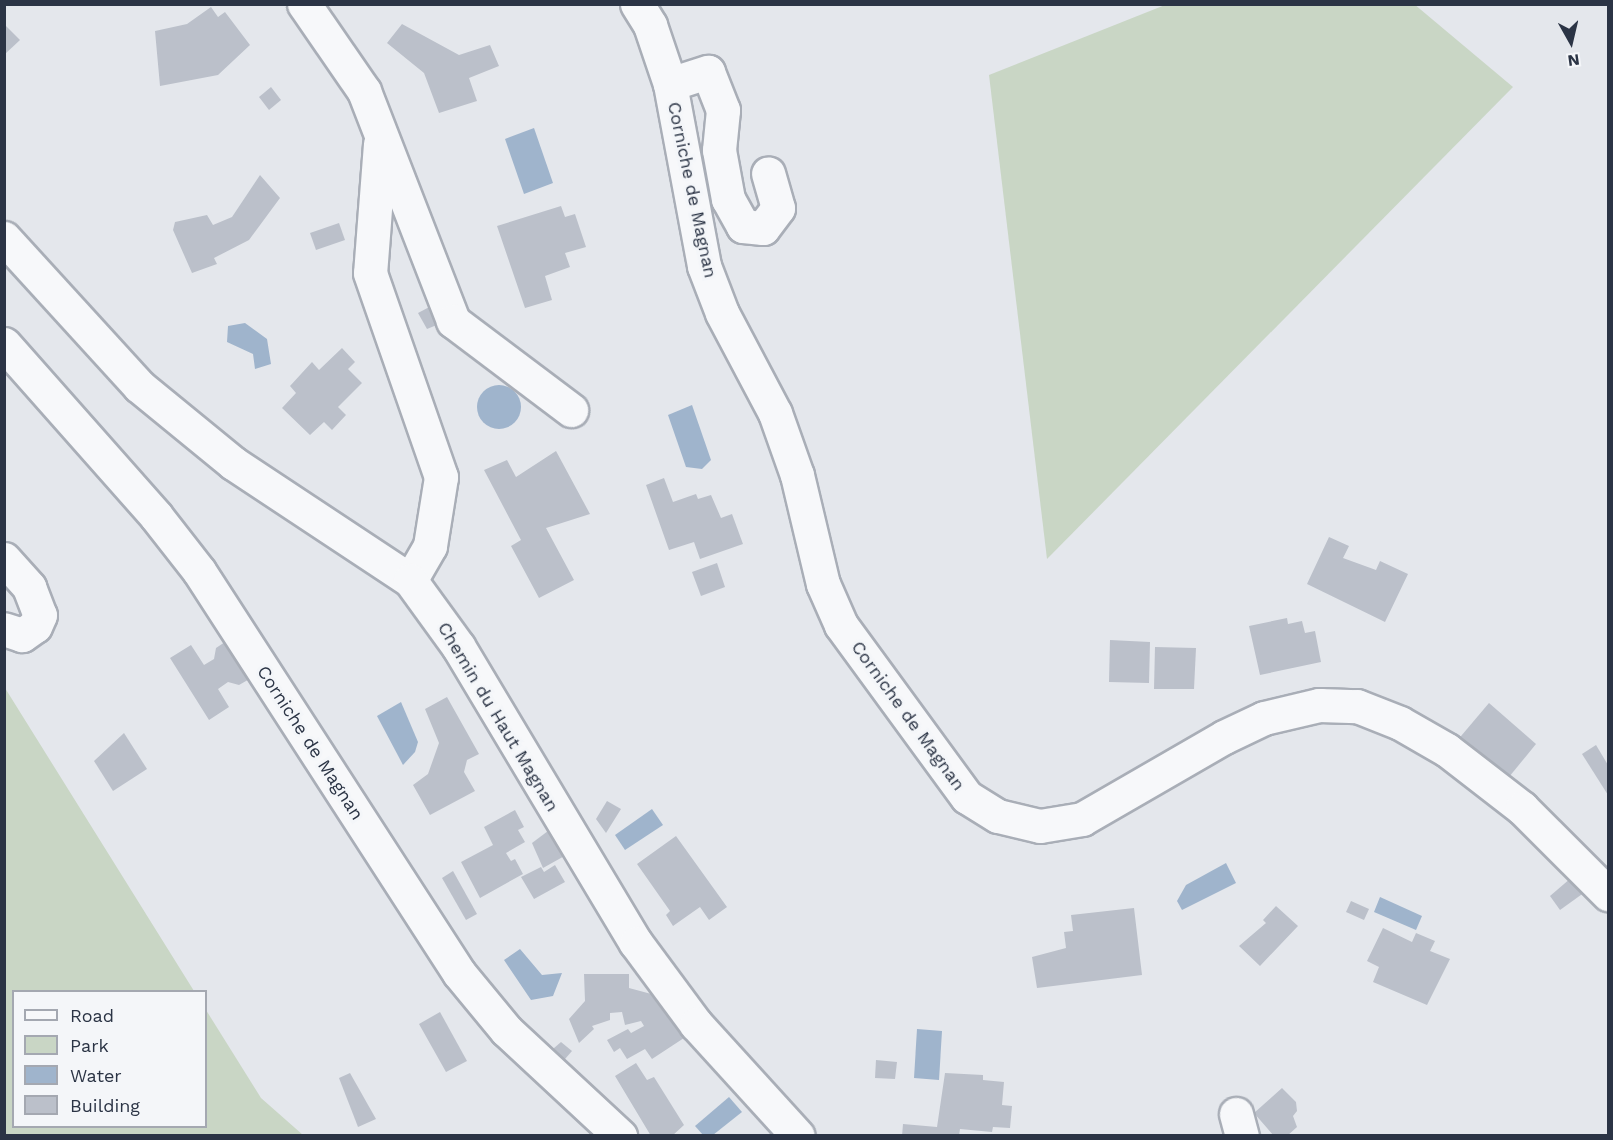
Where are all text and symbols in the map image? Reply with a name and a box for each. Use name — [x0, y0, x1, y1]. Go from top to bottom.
north arrow — [1541, 12, 1601, 72]
text: N — [1566, 50, 1581, 71]
street label: Corniche de Magnan — [663, 100, 721, 280]
street label: Chemin du Haut Magnan — [433, 618, 563, 816]
street label: Corniche de Magnan — [847, 637, 969, 795]
street label: Corniche de Magnan — [252, 662, 368, 824]
legend — [12, 990, 207, 1128]
text: Road — [70, 1005, 114, 1026]
text: Park — [70, 1035, 109, 1056]
text: Water — [70, 1065, 122, 1086]
text: Building — [70, 1095, 140, 1116]

